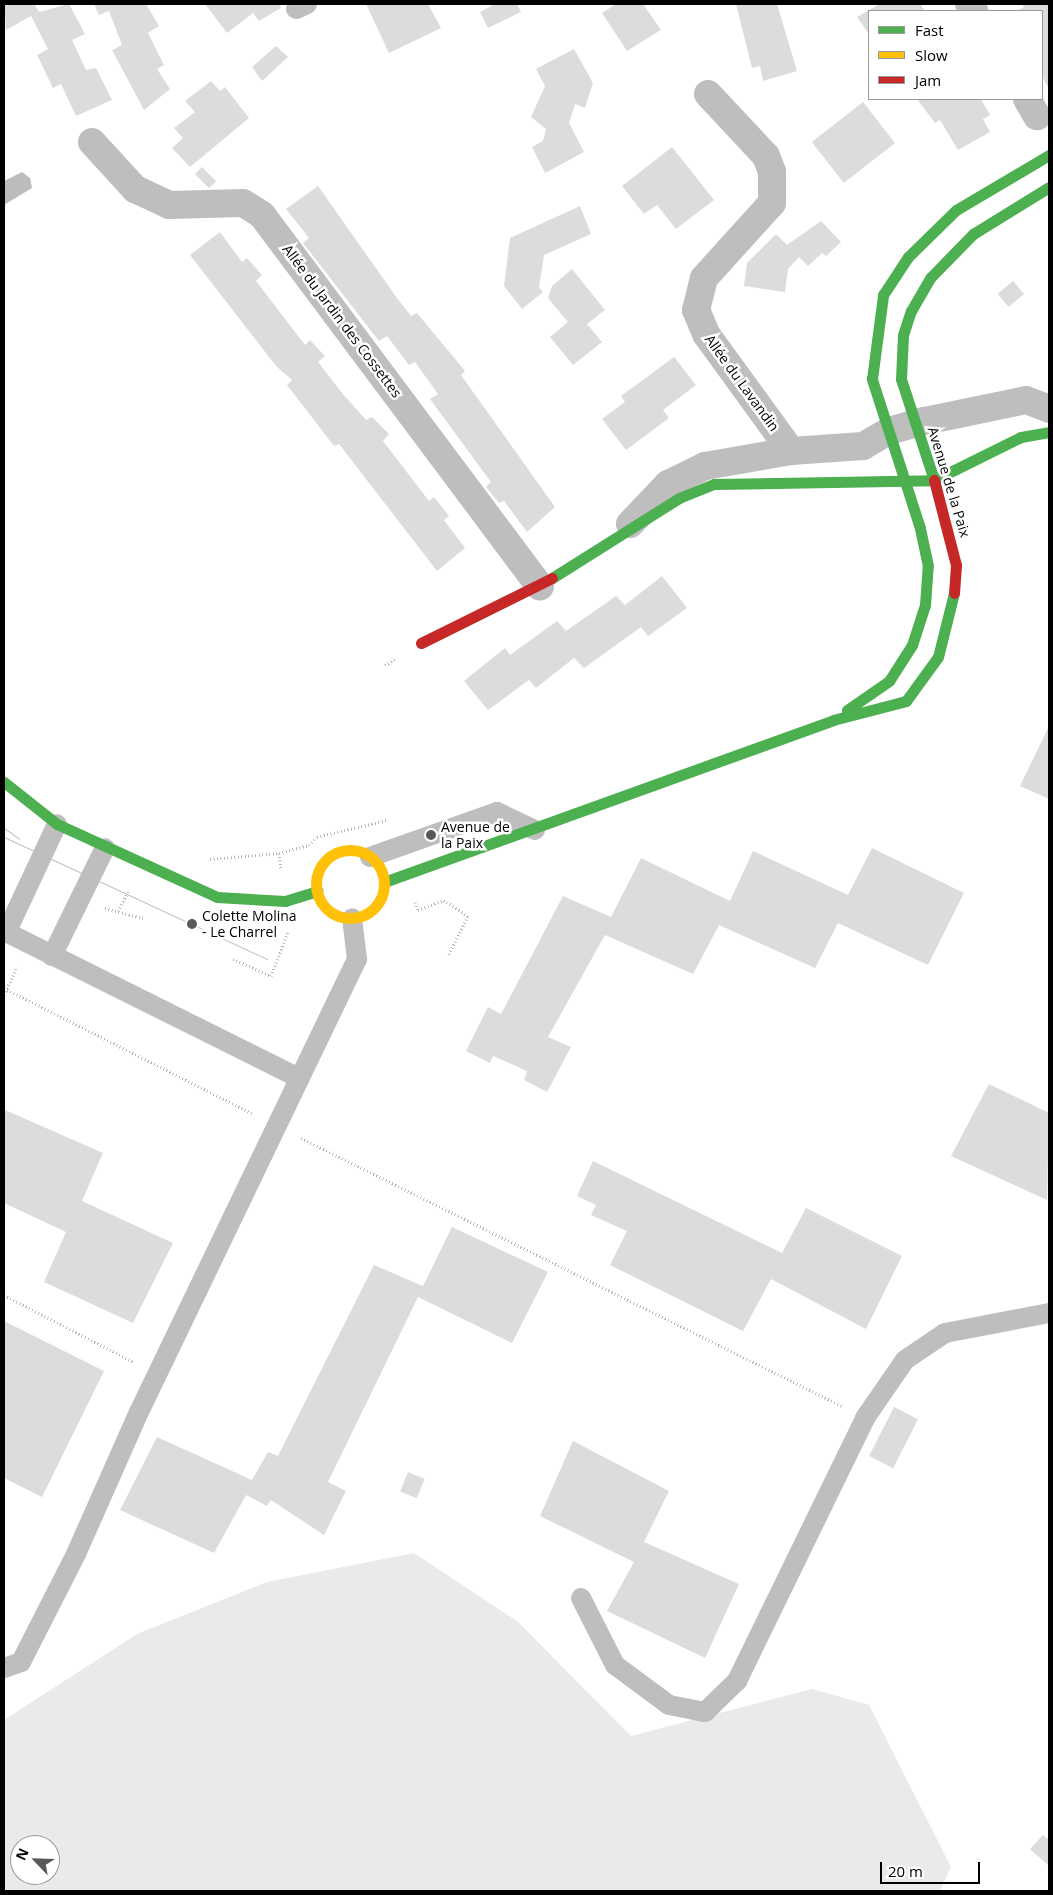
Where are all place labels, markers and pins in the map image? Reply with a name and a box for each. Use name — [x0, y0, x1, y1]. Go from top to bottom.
place label: Avenue de la Paix — [441, 819, 510, 852]
marker: Avenue de la Paix — [425, 829, 437, 841]
place label: Colette Molina - Le Charrel — [202, 908, 297, 940]
marker: Colette Molina - Le Charrel — [186, 918, 198, 930]

